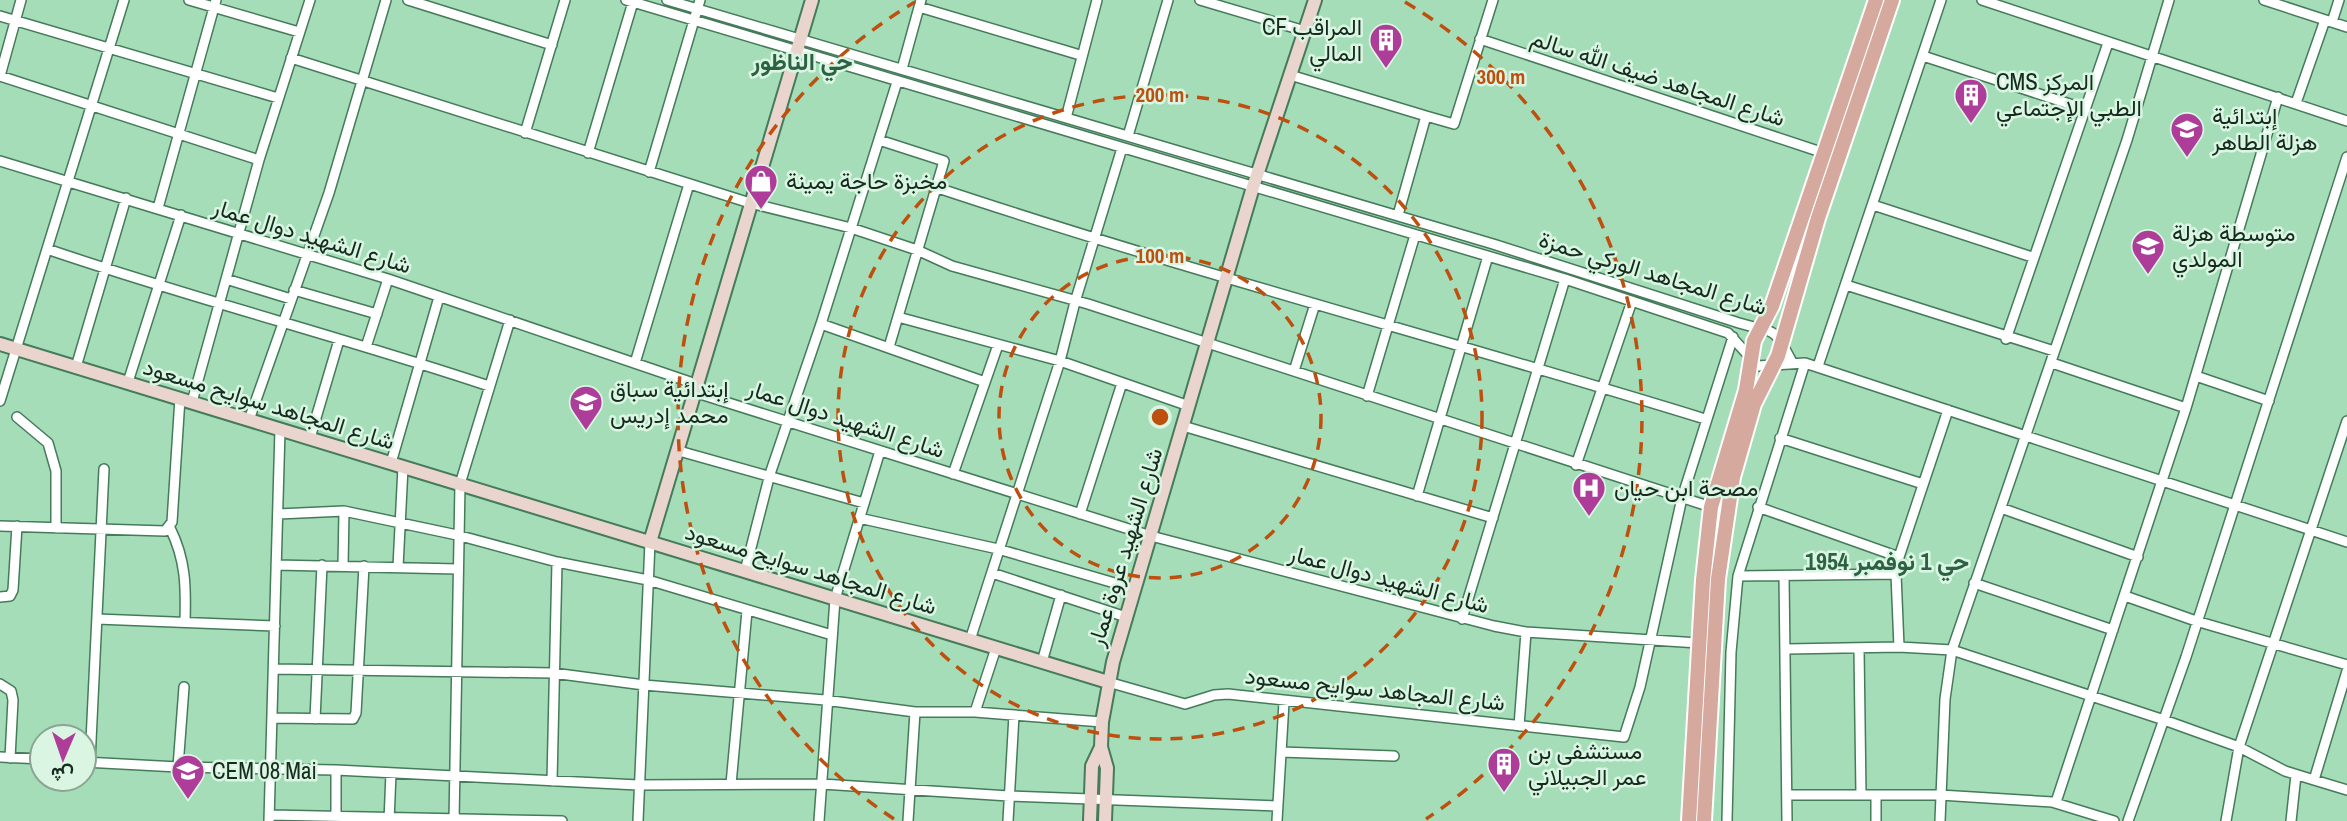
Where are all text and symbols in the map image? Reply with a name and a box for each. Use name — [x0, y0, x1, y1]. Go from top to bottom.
place label: CF المراقب المالي — [1262, 11, 1362, 72]
building icon: CF المراقب المالي — [1367, 21, 1405, 70]
street label: شارع المجاهد ضيف الله سالم — [1527, 22, 1789, 134]
district label: حي الناظور — [750, 45, 853, 82]
text: 300 m — [1477, 62, 1525, 91]
place label: CMS المركز الطبي الإجتماعي — [1996, 66, 2142, 127]
building icon: CMS المركز الطبي الإجتماعي — [1952, 76, 1990, 125]
text: 200 m — [1136, 80, 1184, 109]
place label: إبتدائية هزلة الطاهر — [2211, 100, 2317, 157]
school or university icon: إبتدائية هزلة الطاهر — [2168, 110, 2206, 159]
shop icon: مخبزة حاجة يمينة — [742, 162, 780, 211]
place label: مخبزة حاجة يمينة — [786, 165, 947, 196]
street label: شارع الشهيد دوال عمار — [208, 190, 415, 281]
place label: متوسطة هزلة المولدي — [2172, 217, 2295, 278]
street label: شارع المجاهد الوركي حمزة — [1534, 223, 1771, 326]
school or university icon: متوسطة هزلة المولدي — [2129, 227, 2167, 276]
text: 100 m — [1136, 241, 1184, 270]
street label: شارع المجاهد سوايح مسعود — [139, 351, 399, 457]
street label: شارع الشهيد دوال عمار — [742, 372, 949, 466]
place label: إبتدائية سباق محمد إدريس — [610, 373, 729, 430]
school or university icon: إبتدائية سباق محمد إدريس — [567, 383, 605, 432]
centre of rings — [1148, 405, 1172, 429]
street label: شارع الشهيد عروة عمار — [1079, 444, 1170, 651]
hospital icon: مصحة ابن حيان — [1570, 469, 1608, 518]
place label: مصحة ابن حيان — [1614, 472, 1758, 503]
street label: شارع المجاهد سوايح مسعود — [681, 516, 941, 622]
street label: شارع الشهيد دوال عمار — [1285, 537, 1493, 621]
district label: حي 1 نوفمبر 1954 — [1805, 545, 1969, 582]
street label: شارع المجاهد سوايح مسعود — [1244, 659, 1506, 719]
north arrow — [28, 723, 98, 793]
place label: مستشفى بن عمر الجبيلاني — [1528, 735, 1647, 796]
building icon: مستشفى بن عمر الجبيلاني — [1485, 745, 1523, 794]
school or university icon: CEM 08 Mai — [169, 752, 207, 801]
place label: CEM 08 Mai — [212, 755, 317, 786]
text: ش — [50, 762, 74, 788]

